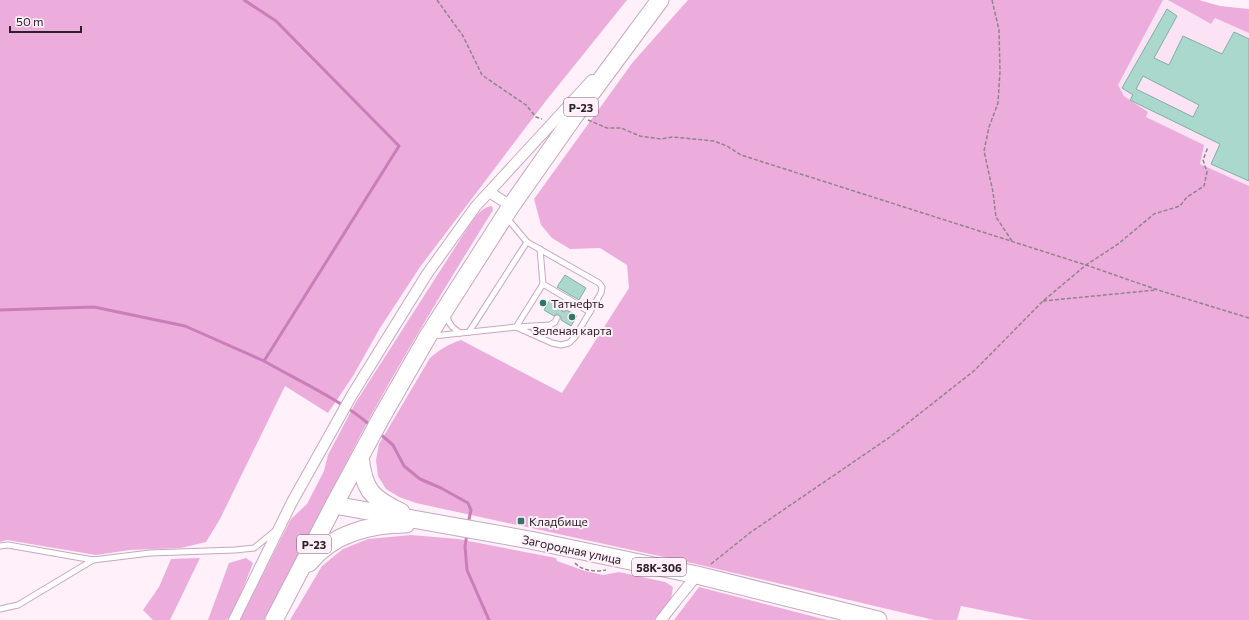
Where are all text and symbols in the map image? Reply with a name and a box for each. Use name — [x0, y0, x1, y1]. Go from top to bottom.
scale bar — [10, 8, 81, 34]
text: 50 m — [16, 14, 44, 28]
road number: Р-23 — [564, 98, 598, 116]
place label: Татнефть — [551, 296, 604, 310]
marker: Татнефть — [538, 298, 548, 308]
marker: Зеленая карта — [567, 312, 577, 322]
place label: Зеленая карта — [532, 323, 612, 337]
place label: Кладбище — [529, 514, 588, 528]
marker: Кладбище — [516, 516, 526, 526]
street label: Загородная улица — [521, 532, 623, 566]
road number: Р-23 — [297, 535, 331, 553]
road number: 58К-306 — [632, 558, 686, 576]

